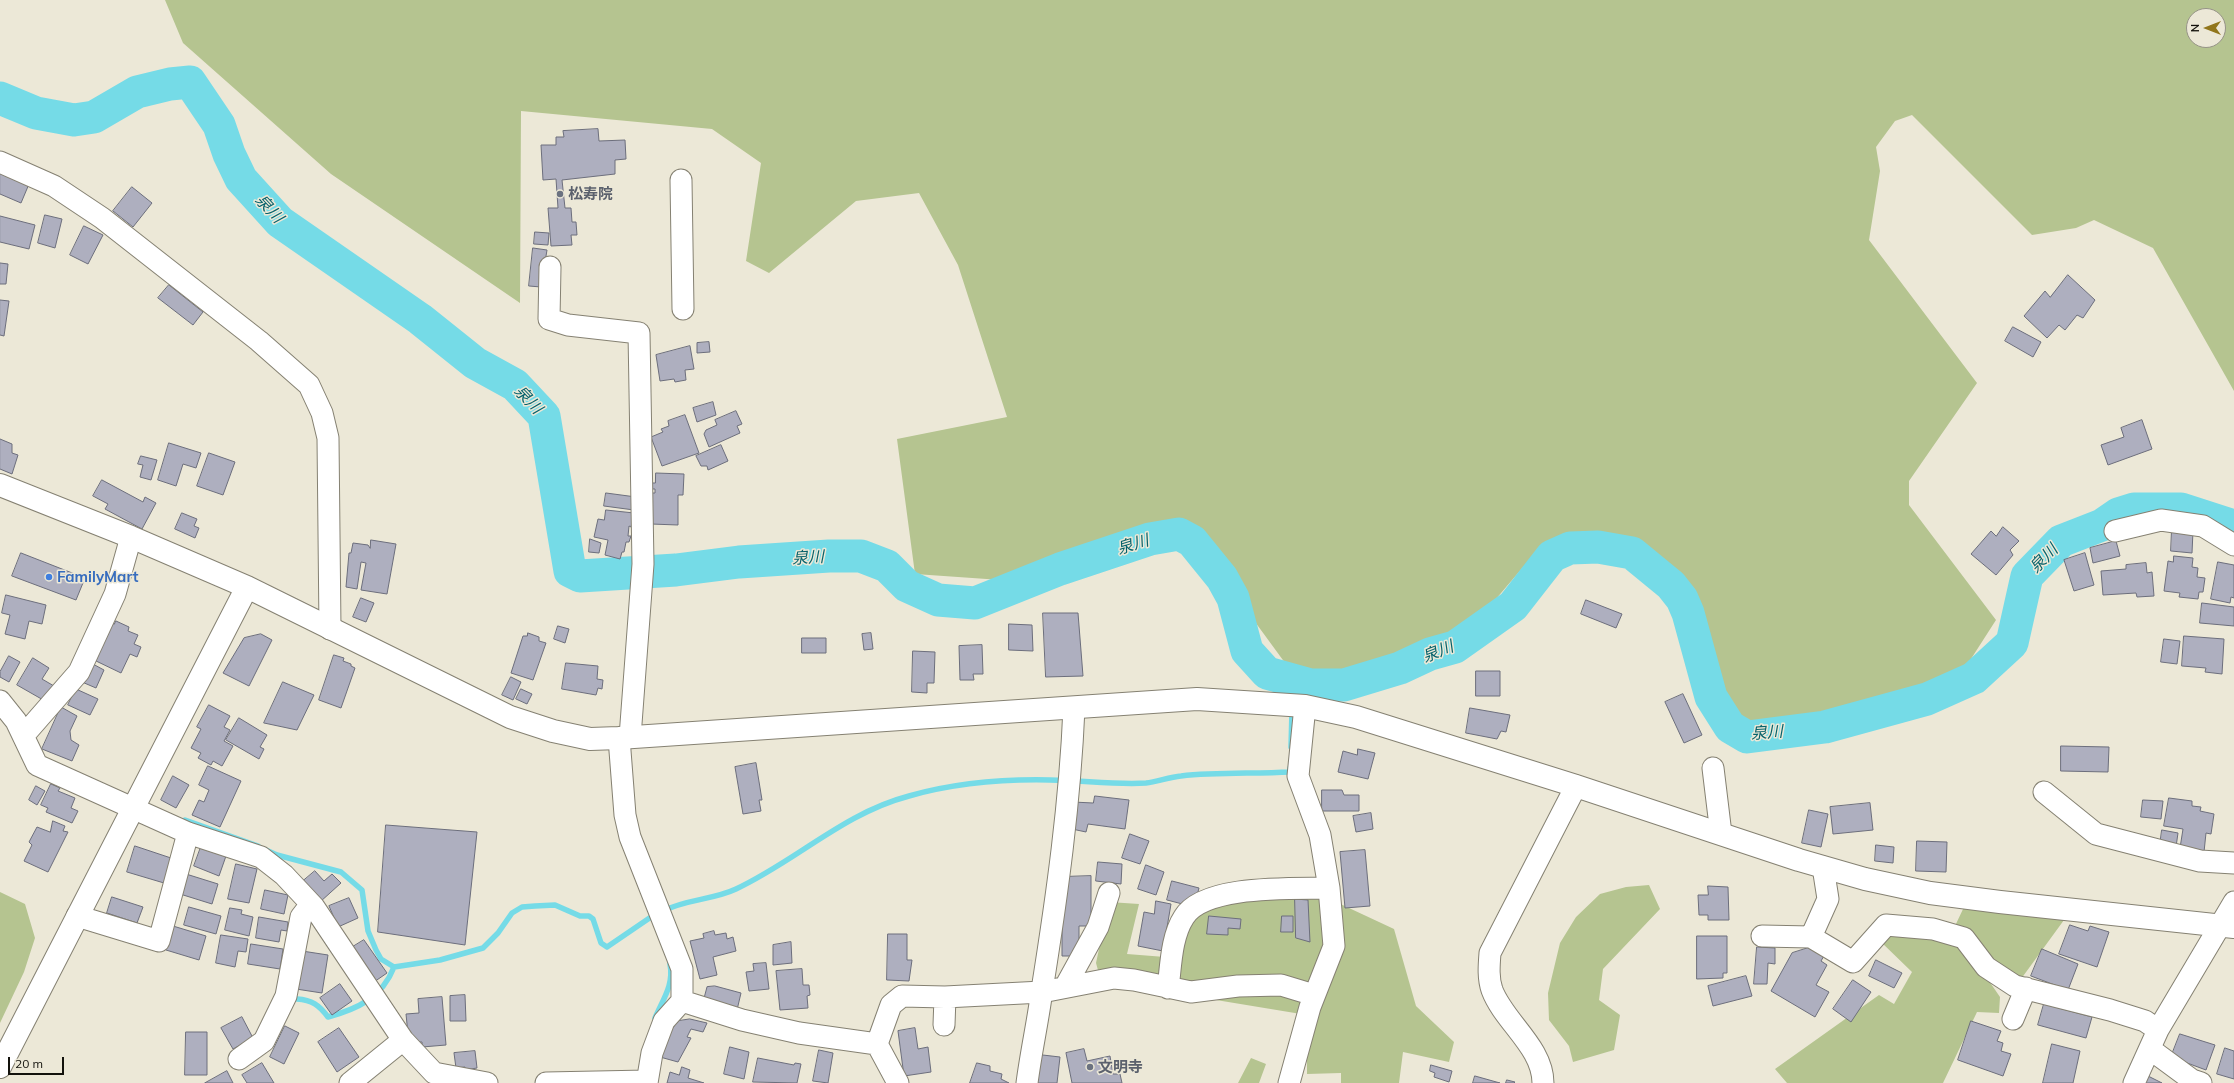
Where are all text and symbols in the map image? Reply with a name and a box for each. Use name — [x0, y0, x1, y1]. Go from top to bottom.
north arrow — [2186, 8, 2226, 48]
text: N — [2188, 24, 2202, 32]
place label: 松寿院 — [568, 185, 613, 203]
marker: 松寿院 — [555, 189, 565, 199]
water label: 泉川 — [251, 191, 287, 227]
water label: 泉川 — [510, 382, 546, 418]
water label: 泉川 — [1115, 531, 1151, 559]
water label: 泉川 — [2026, 541, 2062, 577]
water label: 泉川 — [792, 548, 824, 568]
place label: FamilyMart — [57, 568, 138, 586]
marker: FamilyMart — [44, 572, 54, 582]
water label: 泉川 — [1420, 637, 1456, 667]
water label: 泉川 — [1750, 722, 1784, 744]
scale bar — [10, 1049, 66, 1075]
text: 20 m — [15, 1056, 43, 1071]
place label: 文明寺 — [1098, 1058, 1143, 1076]
marker: 文明寺 — [1085, 1062, 1095, 1072]

